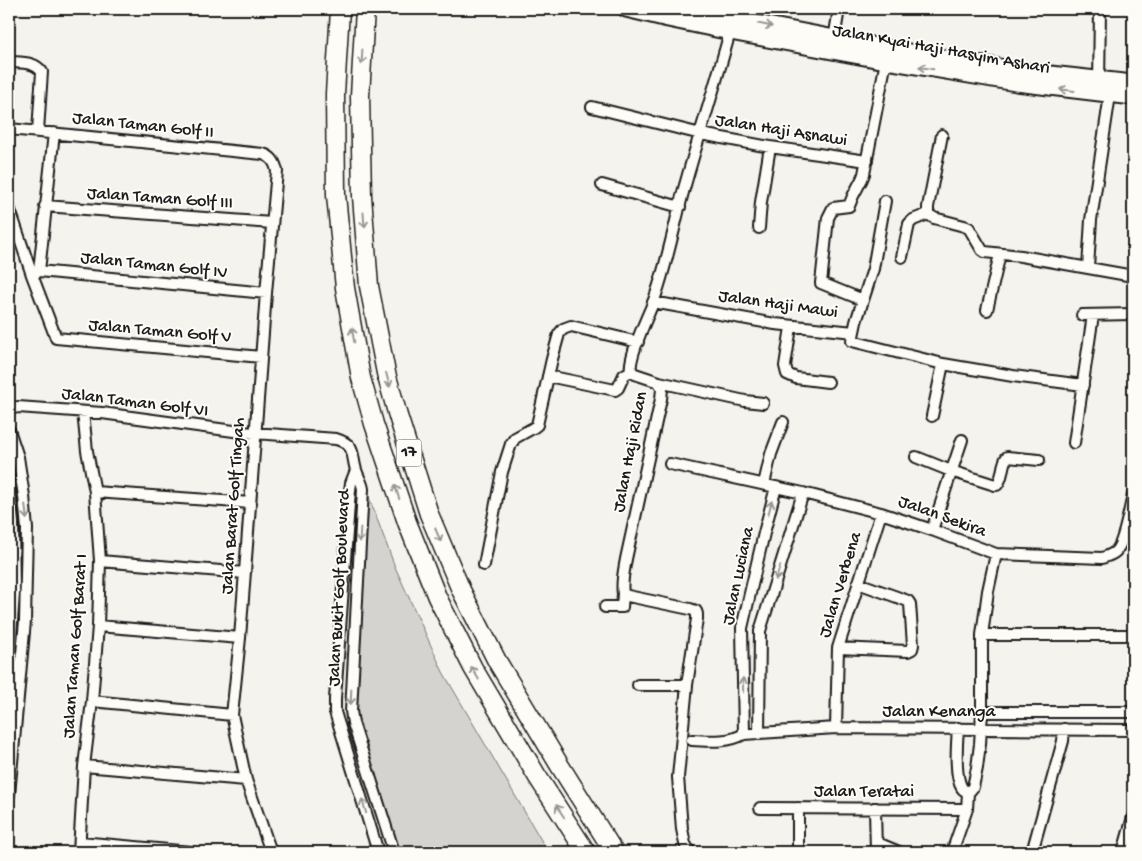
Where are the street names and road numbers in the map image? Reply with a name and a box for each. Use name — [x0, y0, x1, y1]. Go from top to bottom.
street label: Jalan Kyai Haji Hasyim Ashari — [830, 20, 1052, 80]
street label: Jalan Taman Golf II — [71, 108, 215, 144]
street label: Jalan Haji Asnawi — [713, 110, 849, 152]
street label: Jalan Taman Golf III — [86, 183, 234, 215]
street label: Jalan Taman Golf IV — [80, 248, 228, 284]
street label: Jalan Haji Mawi — [717, 286, 839, 324]
street label: Jalan Taman Golf V — [88, 315, 232, 349]
street label: Jalan Taman Golf VI — [60, 384, 210, 422]
street label: Jalan Haji Ridan — [609, 389, 653, 514]
street label: Jalan Barat Golf Tingah — [217, 417, 251, 595]
road number: 17 — [396, 439, 422, 466]
street label: Jalan Bukit Golf Boulevard — [324, 488, 356, 687]
street label: Jalan Sekira — [895, 491, 990, 543]
street label: Jalan Luciana — [718, 524, 760, 627]
street label: Jalan Verbena — [815, 529, 867, 640]
street label: Jalan Taman Golf Barat I — [59, 553, 93, 739]
street label: Jalan Kenanga — [883, 702, 996, 723]
street label: Jalan Teratai — [814, 782, 914, 803]

